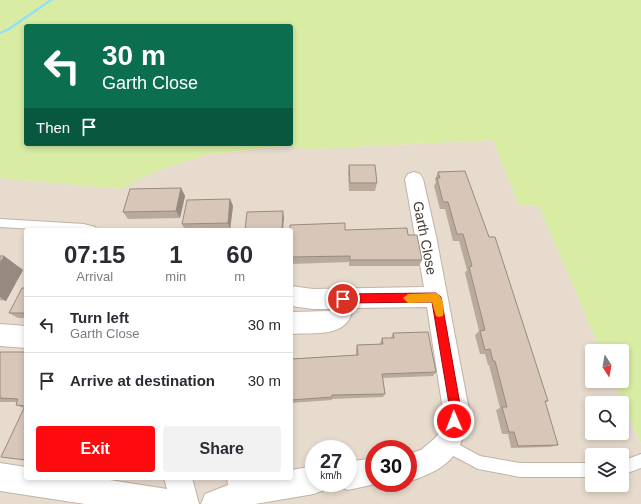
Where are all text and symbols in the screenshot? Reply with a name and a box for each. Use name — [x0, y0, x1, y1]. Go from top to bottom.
icon: left — [36, 40, 88, 92]
text: 30 m — [102, 40, 166, 71]
text: Garth Close — [102, 73, 198, 93]
icon: arrive — [78, 116, 100, 138]
text: Then — [36, 119, 70, 136]
street label: Garth Close — [410, 200, 440, 276]
text: 07:15 — [64, 241, 125, 268]
text: 1 — [169, 241, 183, 268]
text: 60 — [226, 241, 253, 268]
text: Arrival — [76, 269, 113, 284]
text: min — [165, 269, 186, 284]
text: m — [234, 269, 245, 284]
pin — [326, 282, 360, 316]
icon: arrive — [332, 288, 354, 310]
text: Turn left — [70, 309, 129, 326]
icon: left — [36, 314, 58, 336]
text: 30 m — [248, 316, 281, 333]
text: Garth Close — [70, 326, 139, 341]
north arrow — [585, 344, 629, 388]
map controls — [585, 344, 629, 492]
icon: arrive — [36, 370, 58, 392]
text: Arrive at destination — [70, 372, 215, 389]
text: 30 m — [248, 372, 281, 389]
button: search — [585, 396, 629, 440]
position arrow — [433, 400, 475, 442]
button: Exit — [36, 426, 155, 472]
button: Share — [163, 426, 281, 472]
speed limit sign: 30 — [365, 440, 417, 492]
button: layers — [585, 448, 629, 492]
text: 27 — [320, 450, 342, 472]
text: km/h — [320, 470, 342, 481]

